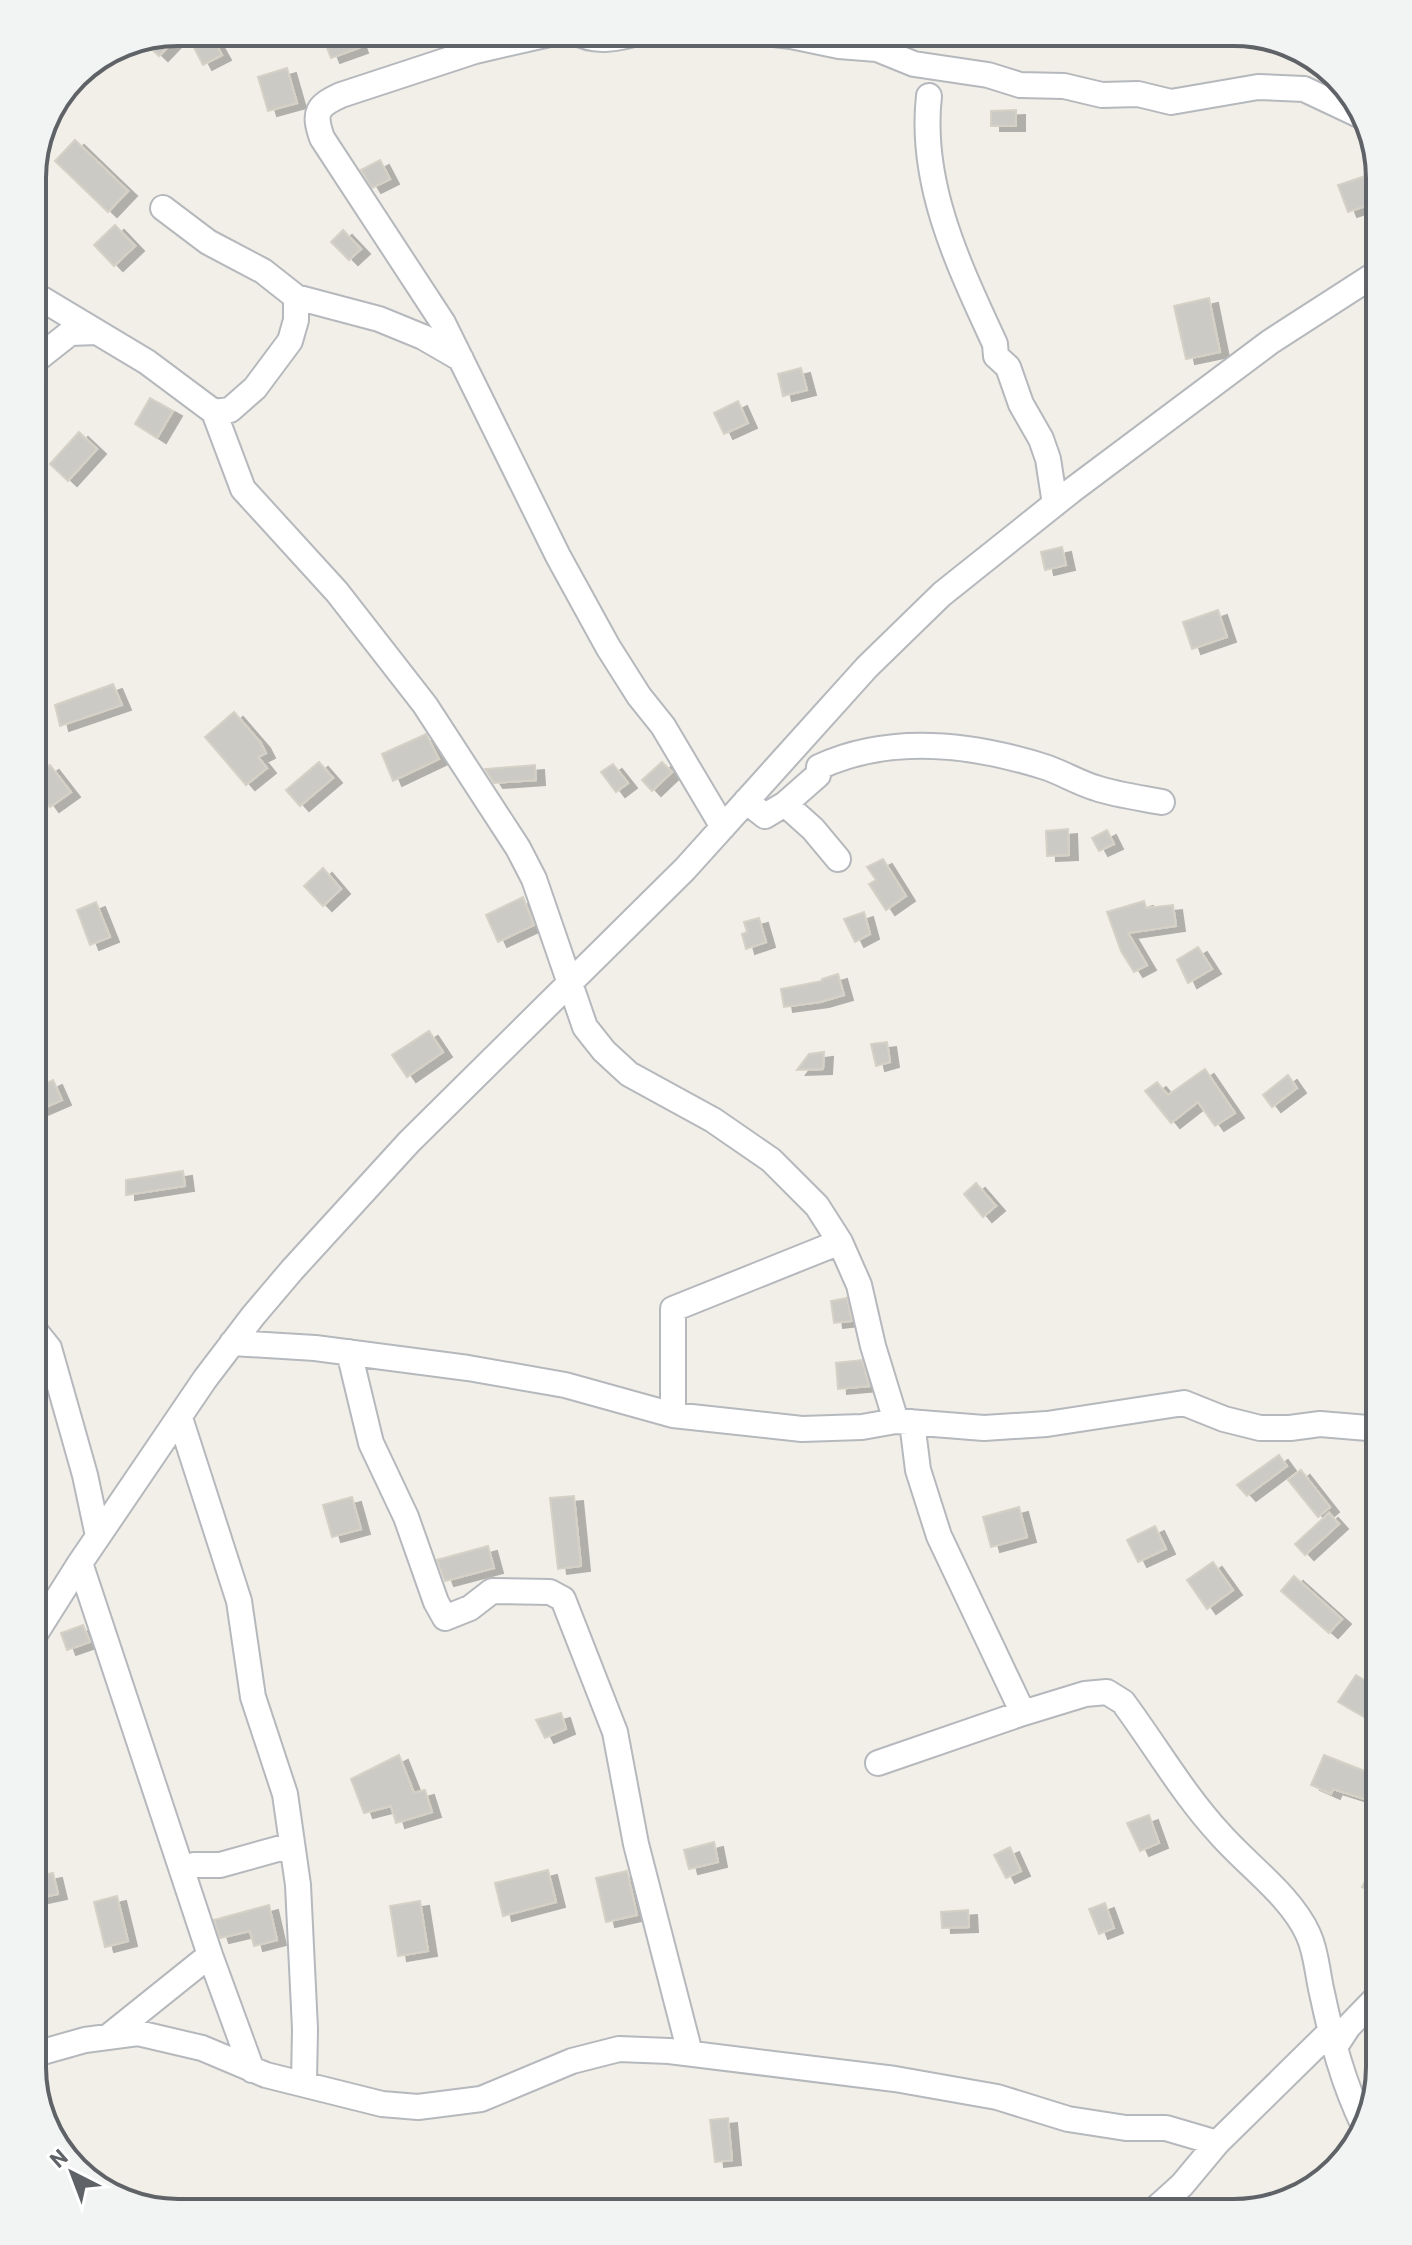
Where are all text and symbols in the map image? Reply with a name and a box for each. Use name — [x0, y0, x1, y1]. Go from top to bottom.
north arrow — [32, 2133, 112, 2213]
text: N — [44, 2143, 72, 2172]

